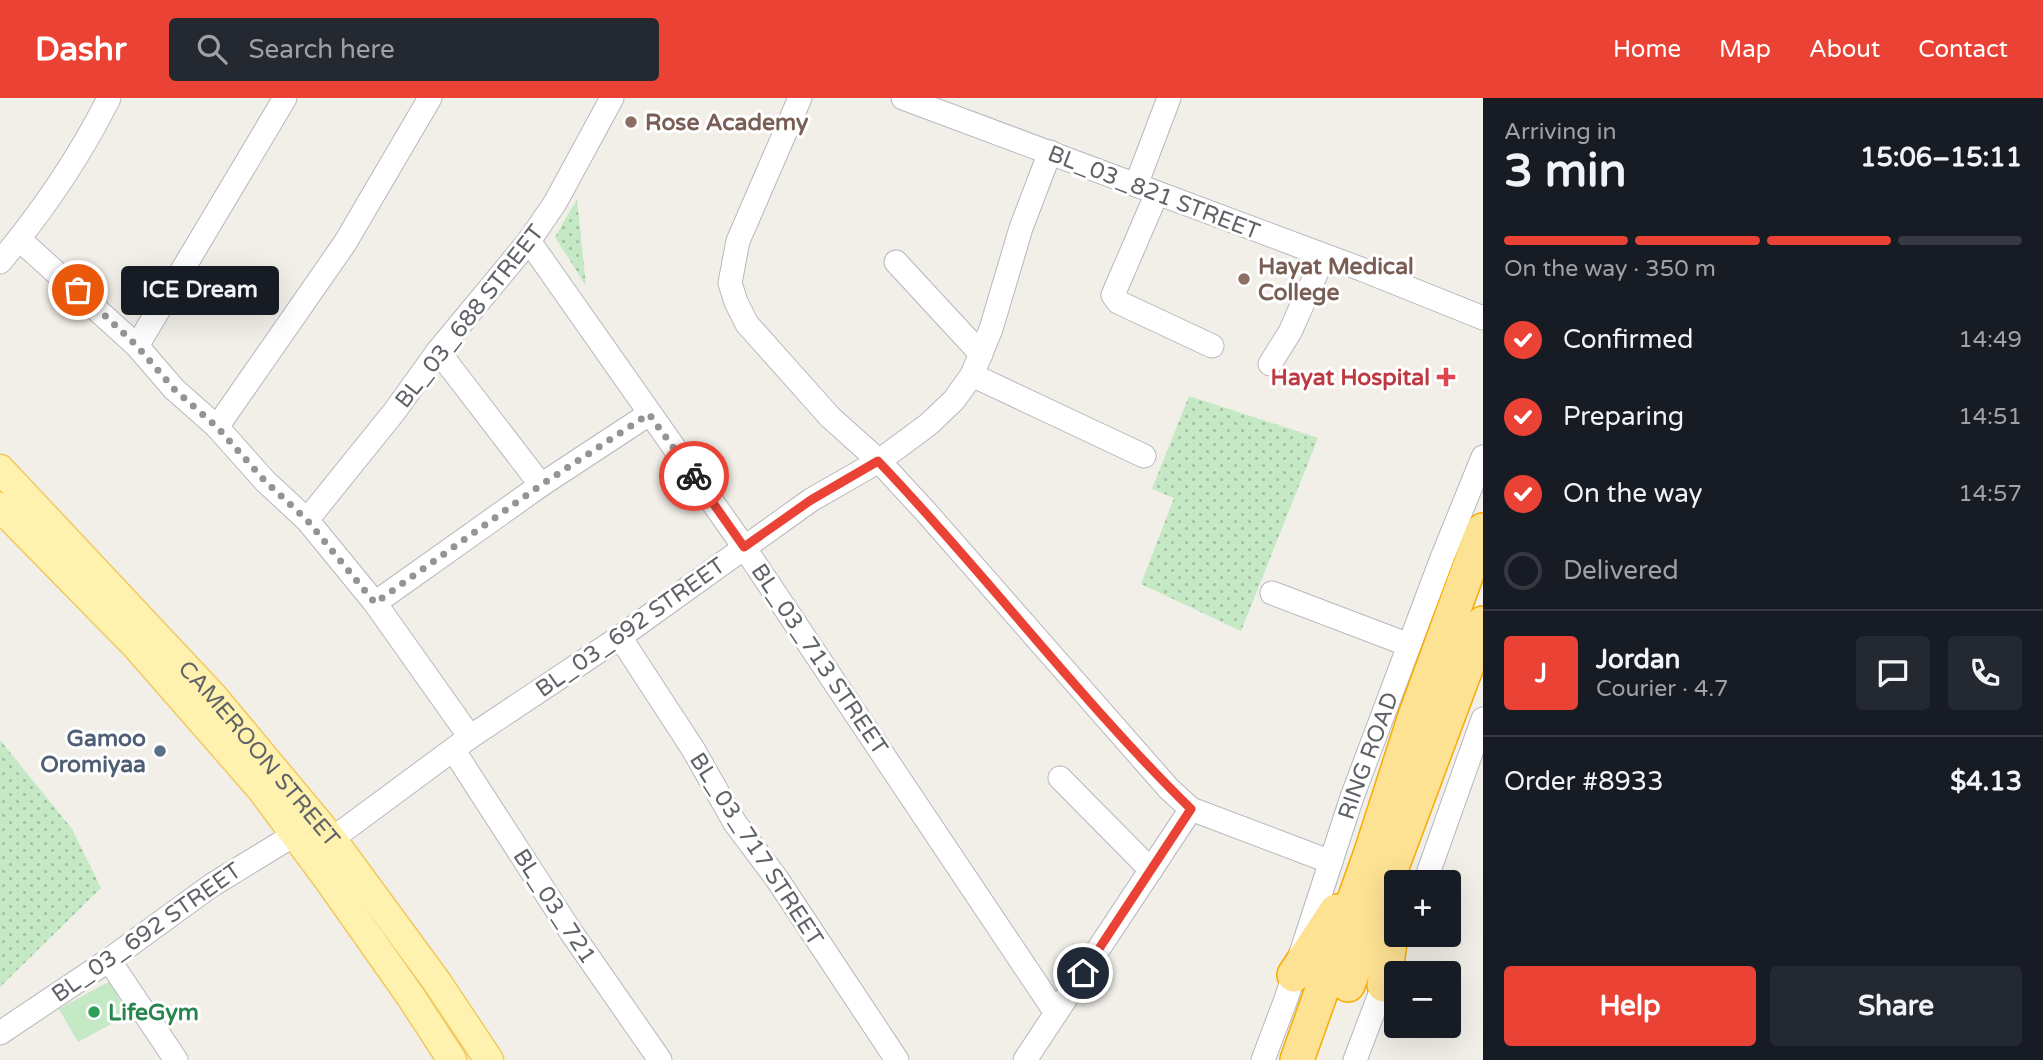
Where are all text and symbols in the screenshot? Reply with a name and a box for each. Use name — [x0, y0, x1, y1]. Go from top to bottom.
search box — [169, 18, 659, 81]
text: Dashr — [35, 30, 127, 69]
icon: search — [193, 30, 231, 68]
text: Search here — [249, 34, 395, 65]
text: Home — [1613, 35, 1681, 64]
text: Map — [1719, 35, 1771, 64]
text: About — [1809, 35, 1880, 64]
text: Contact — [1918, 35, 2008, 64]
place label: Rose Academy — [645, 109, 809, 137]
marker: Rose Academy — [623, 114, 639, 130]
text: Arriving in — [1504, 118, 1617, 146]
street label: BL_03_821 STREET — [1044, 140, 1264, 246]
text: 15:06–15:11 — [1860, 142, 2022, 173]
text: 3 min — [1504, 144, 1627, 199]
street label: BL_03_688 STREET — [390, 219, 550, 414]
place label: Hayat Medical College — [1258, 253, 1414, 307]
text: On the way · 350 m — [1504, 255, 1716, 283]
pin — [48, 260, 108, 320]
callout: ICE Dream — [120, 266, 278, 314]
icon: bag — [59, 271, 97, 309]
marker: Hayat Medical College — [1236, 271, 1252, 287]
text: ICE Dream — [142, 276, 258, 304]
icon: check — [1504, 321, 1542, 359]
text: Confirmed — [1563, 324, 1693, 355]
text: 14:49 — [1958, 326, 2022, 354]
place label: Hayat Hospital — [1271, 364, 1430, 392]
marker: Hayat Hospital — [1436, 367, 1456, 387]
icon: check — [1504, 398, 1542, 436]
text: Preparing — [1563, 401, 1684, 432]
text: 14:51 — [1958, 403, 2022, 431]
courier — [659, 441, 729, 511]
icon: bike — [675, 457, 713, 495]
icon: check — [1504, 475, 1542, 513]
text: On the way — [1563, 478, 1703, 509]
text: 14:57 — [1958, 480, 2022, 508]
street label: BL_03_692 STREET — [530, 552, 731, 704]
text: Delivered — [1563, 555, 1679, 586]
street label: BL_03_713 STREET — [745, 559, 894, 761]
button: chat — [1856, 636, 1930, 710]
button: phone — [1948, 636, 2022, 710]
text: Jordan — [1596, 644, 1680, 675]
street label: CAMEROON STREET — [172, 655, 345, 853]
text: J — [1535, 658, 1547, 689]
text: Courier · 4.7 — [1596, 675, 1729, 703]
street label: RING ROAD — [1333, 688, 1405, 823]
place label: Gamoo Oromiyaa — [40, 725, 146, 779]
marker: Gamoo Oromiyaa — [152, 743, 168, 759]
street label: BL_03_717 STREET — [683, 748, 829, 951]
text: Order #8933 — [1504, 766, 1664, 797]
text: $4.13 — [1950, 766, 2022, 797]
street label: BL_03_721 — [507, 844, 602, 969]
street label: BL_03_692 STREET — [46, 857, 247, 1009]
map controls — [1384, 870, 1461, 1038]
button: + — [1384, 870, 1461, 947]
pin — [1053, 943, 1113, 1003]
icon: home — [1064, 954, 1102, 992]
button: − — [1384, 961, 1461, 1038]
button: Help — [1504, 966, 1756, 1046]
button: Share — [1770, 966, 2022, 1046]
place label: LifeGym — [108, 999, 199, 1027]
marker: LifeGym — [86, 1004, 102, 1020]

